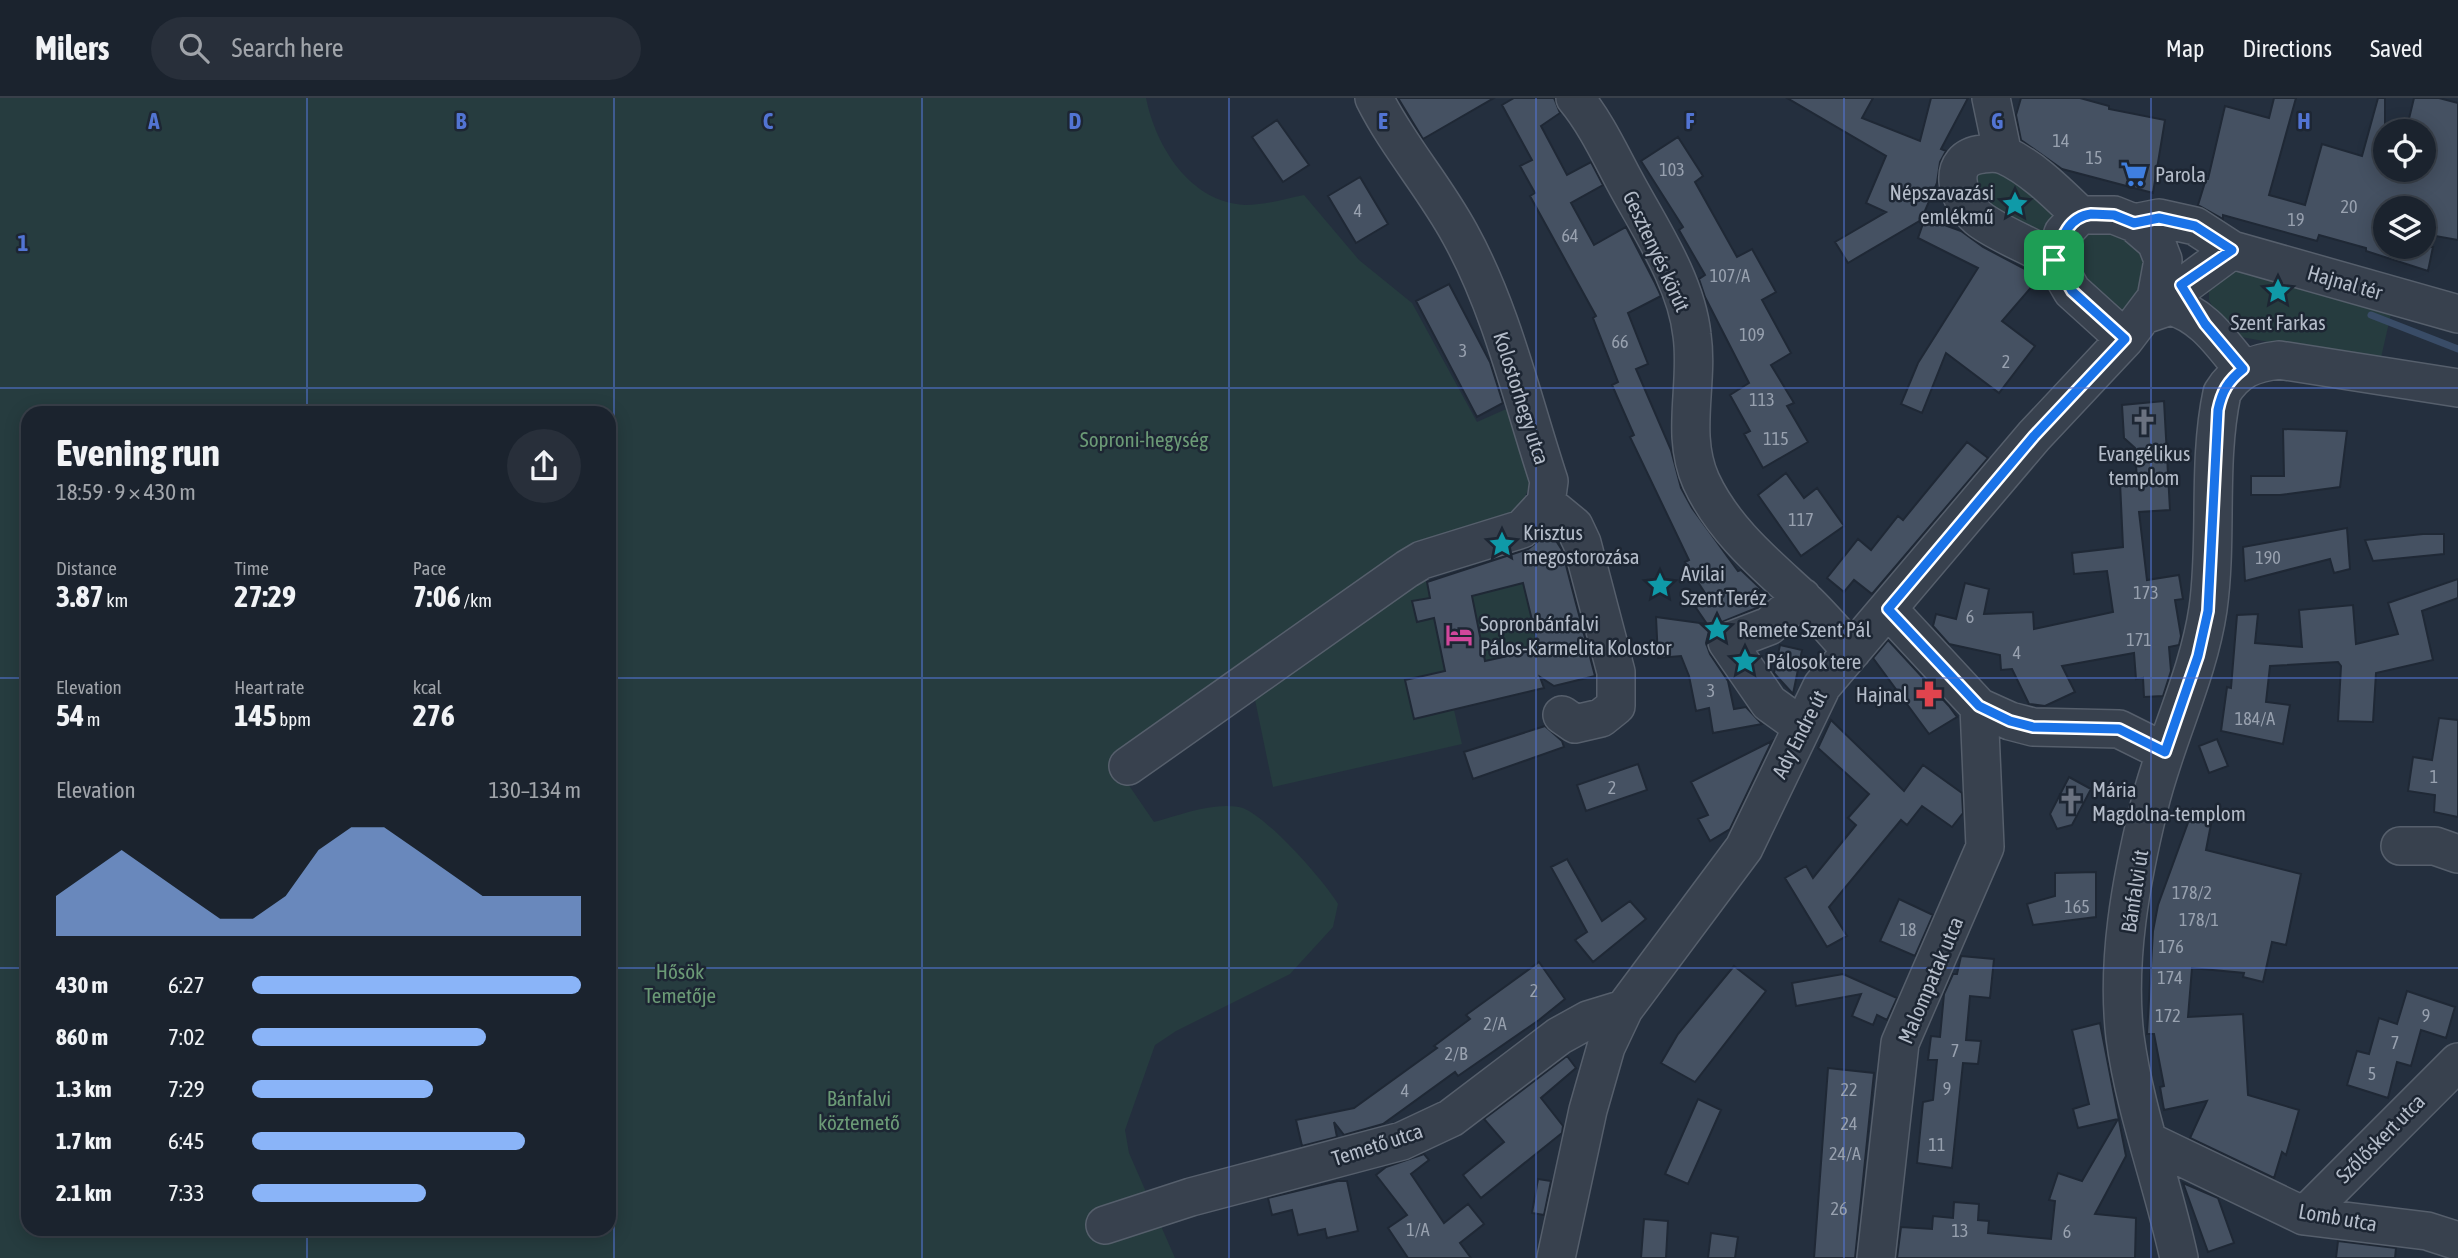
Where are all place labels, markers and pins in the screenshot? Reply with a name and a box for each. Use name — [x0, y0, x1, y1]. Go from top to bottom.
supermarket icon: Parola — [2119, 159, 2149, 189]
place label: Parola — [2155, 162, 2206, 186]
place label: Népszavazási emlékmű — [1890, 180, 1994, 228]
place icon: Népszavazási emlékmű — [2000, 189, 2030, 219]
pin — [2024, 230, 2084, 290]
place icon: Szent Farkas — [2263, 276, 2293, 306]
place label: Szent Farkas — [2230, 310, 2326, 334]
church icon: Evangélikus templom — [2129, 407, 2159, 437]
place label: Evangélikus templom — [2098, 441, 2190, 489]
place label: Krisztus megostorozása — [1523, 520, 1640, 568]
place icon: Krisztus megostorozása — [1487, 529, 1517, 559]
place label: Avilai Szent Teréz — [1681, 561, 1767, 609]
place icon: Avilai Szent Teréz — [1645, 570, 1675, 600]
place label: Sopronbánfalvi Pálos-Karmelita Kolostor — [1480, 611, 1672, 659]
place icon: Remete Szent Pál — [1702, 614, 1732, 644]
place label: Remete Szent Pál — [1738, 617, 1871, 641]
hotel icon: Sopronbánfalvi Pálos-Karmelita Kolostor — [1444, 620, 1474, 650]
place icon: Pálosok tere — [1730, 646, 1760, 676]
place label: Pálosok tere — [1766, 649, 1861, 673]
pharmacy icon: Hajnal — [1914, 679, 1944, 709]
place label: Hajnal — [1856, 682, 1908, 706]
place label: Mária Magdolna-templom — [2092, 777, 2246, 825]
church icon: Mária Magdolna-templom — [2056, 786, 2086, 816]

